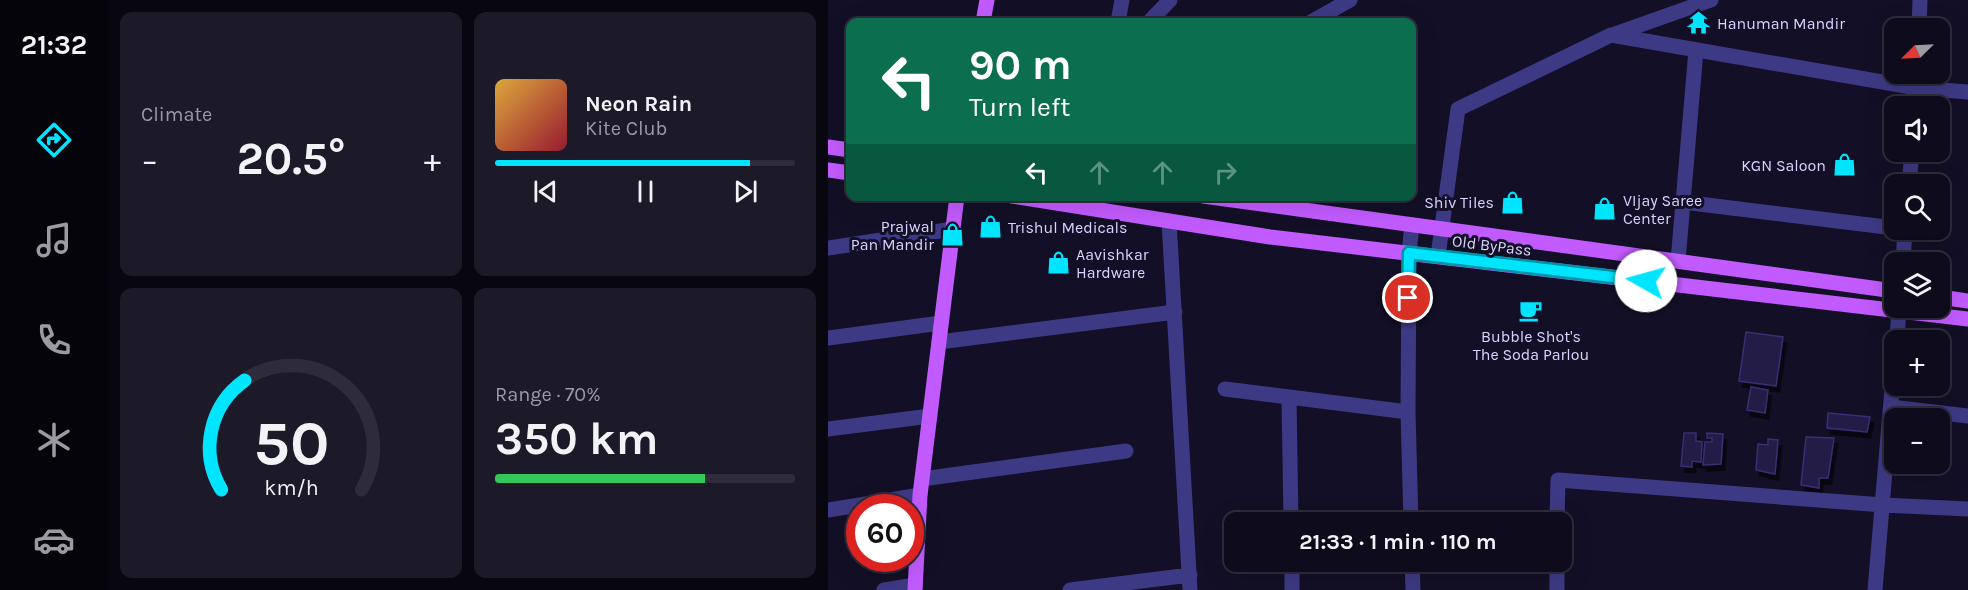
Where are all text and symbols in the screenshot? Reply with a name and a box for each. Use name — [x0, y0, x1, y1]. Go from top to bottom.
temple icon: Hanuman Mandir — [1686, 10, 1712, 36]
place label: Hanuman Mandir — [1717, 14, 1845, 33]
north arrow — [1884, 18, 1950, 84]
map controls — [1884, 18, 1950, 474]
text: 21:32 — [21, 29, 87, 61]
text: 90 m — [969, 40, 1072, 90]
icon: left — [870, 42, 948, 120]
text: Neon Rain — [585, 91, 692, 117]
text: Turn left — [969, 91, 1070, 123]
button: sound — [1884, 96, 1950, 162]
text: Climate — [141, 103, 212, 126]
text: Kite Club — [585, 117, 667, 140]
icon: directions — [33, 119, 75, 161]
text: 20.5° — [236, 133, 346, 185]
text: − — [141, 141, 158, 179]
text: + — [424, 141, 441, 179]
shop icon: KGN Saloon — [1831, 152, 1857, 178]
icon: left — [1020, 156, 1053, 189]
icon: ahead — [1083, 156, 1116, 189]
icon: ahead — [1146, 156, 1179, 189]
icon: right — [1209, 156, 1242, 189]
place label: KGN Saloon — [1741, 156, 1826, 175]
button: search — [1884, 174, 1950, 240]
icon: previous — [529, 175, 562, 208]
icon: pause — [629, 175, 662, 208]
icon: next — [729, 175, 762, 208]
shop icon: Shiv Tiles — [1499, 189, 1525, 215]
place label: VIjay Saree Center — [1623, 191, 1702, 228]
place label: Shiv Tiles — [1424, 193, 1494, 212]
shop icon: VIjay Saree Center — [1592, 196, 1618, 222]
shop icon: Trishul Medicals — [977, 214, 1003, 240]
place label: Prajwal Pan Mandir — [851, 217, 934, 254]
place label: Trishul Medicals — [1008, 218, 1127, 237]
icon: music — [33, 219, 75, 261]
shop icon: Prajwal Pan Mandir — [939, 222, 965, 248]
street label: Old ByPass — [1451, 231, 1533, 260]
place label: Aavishkar Hardware — [1076, 245, 1149, 282]
position arrow — [1614, 249, 1678, 313]
shop icon: Aavishkar Hardware — [1045, 250, 1071, 276]
button: layers — [1884, 252, 1950, 318]
pin — [1382, 272, 1433, 323]
icon: arrive — [1391, 281, 1424, 314]
cafe icon: Bubble Shot's The Soda Parlou — [1518, 298, 1544, 324]
icon: phone — [33, 319, 75, 361]
place label: Bubble Shot's The Soda Parlou — [1473, 327, 1589, 364]
button: + — [1884, 330, 1950, 396]
text: Range · 70% — [495, 383, 601, 406]
text: 50 — [253, 407, 329, 480]
button: − — [1884, 408, 1950, 474]
text: 350 km — [495, 413, 658, 465]
icon: climate — [33, 419, 75, 461]
text: km/h — [264, 475, 318, 500]
speed limit sign: 60 — [846, 494, 924, 572]
icon: car — [33, 519, 75, 561]
text: 21:33 · 1 min · 110 m — [1299, 529, 1497, 555]

